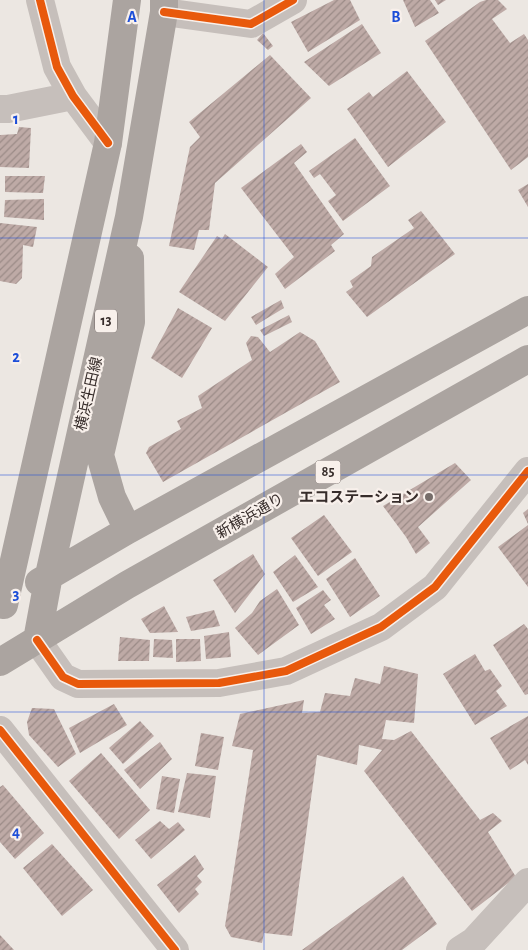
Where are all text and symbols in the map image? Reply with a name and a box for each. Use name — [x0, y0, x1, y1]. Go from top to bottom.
text: A — [127, 9, 137, 25]
text: B — [391, 9, 401, 25]
text: 1 — [13, 111, 19, 127]
road number: 13 — [95, 310, 117, 332]
text: 2 — [12, 349, 20, 365]
street label: 横浜生田線 — [72, 356, 105, 432]
road number: 85 — [316, 461, 340, 484]
street label: 新横浜通り — [213, 490, 286, 541]
place label: エコステーション — [299, 490, 419, 505]
marker: エコステーション — [423, 491, 435, 503]
text: 3 — [13, 586, 20, 602]
text: 4 — [12, 824, 20, 840]

